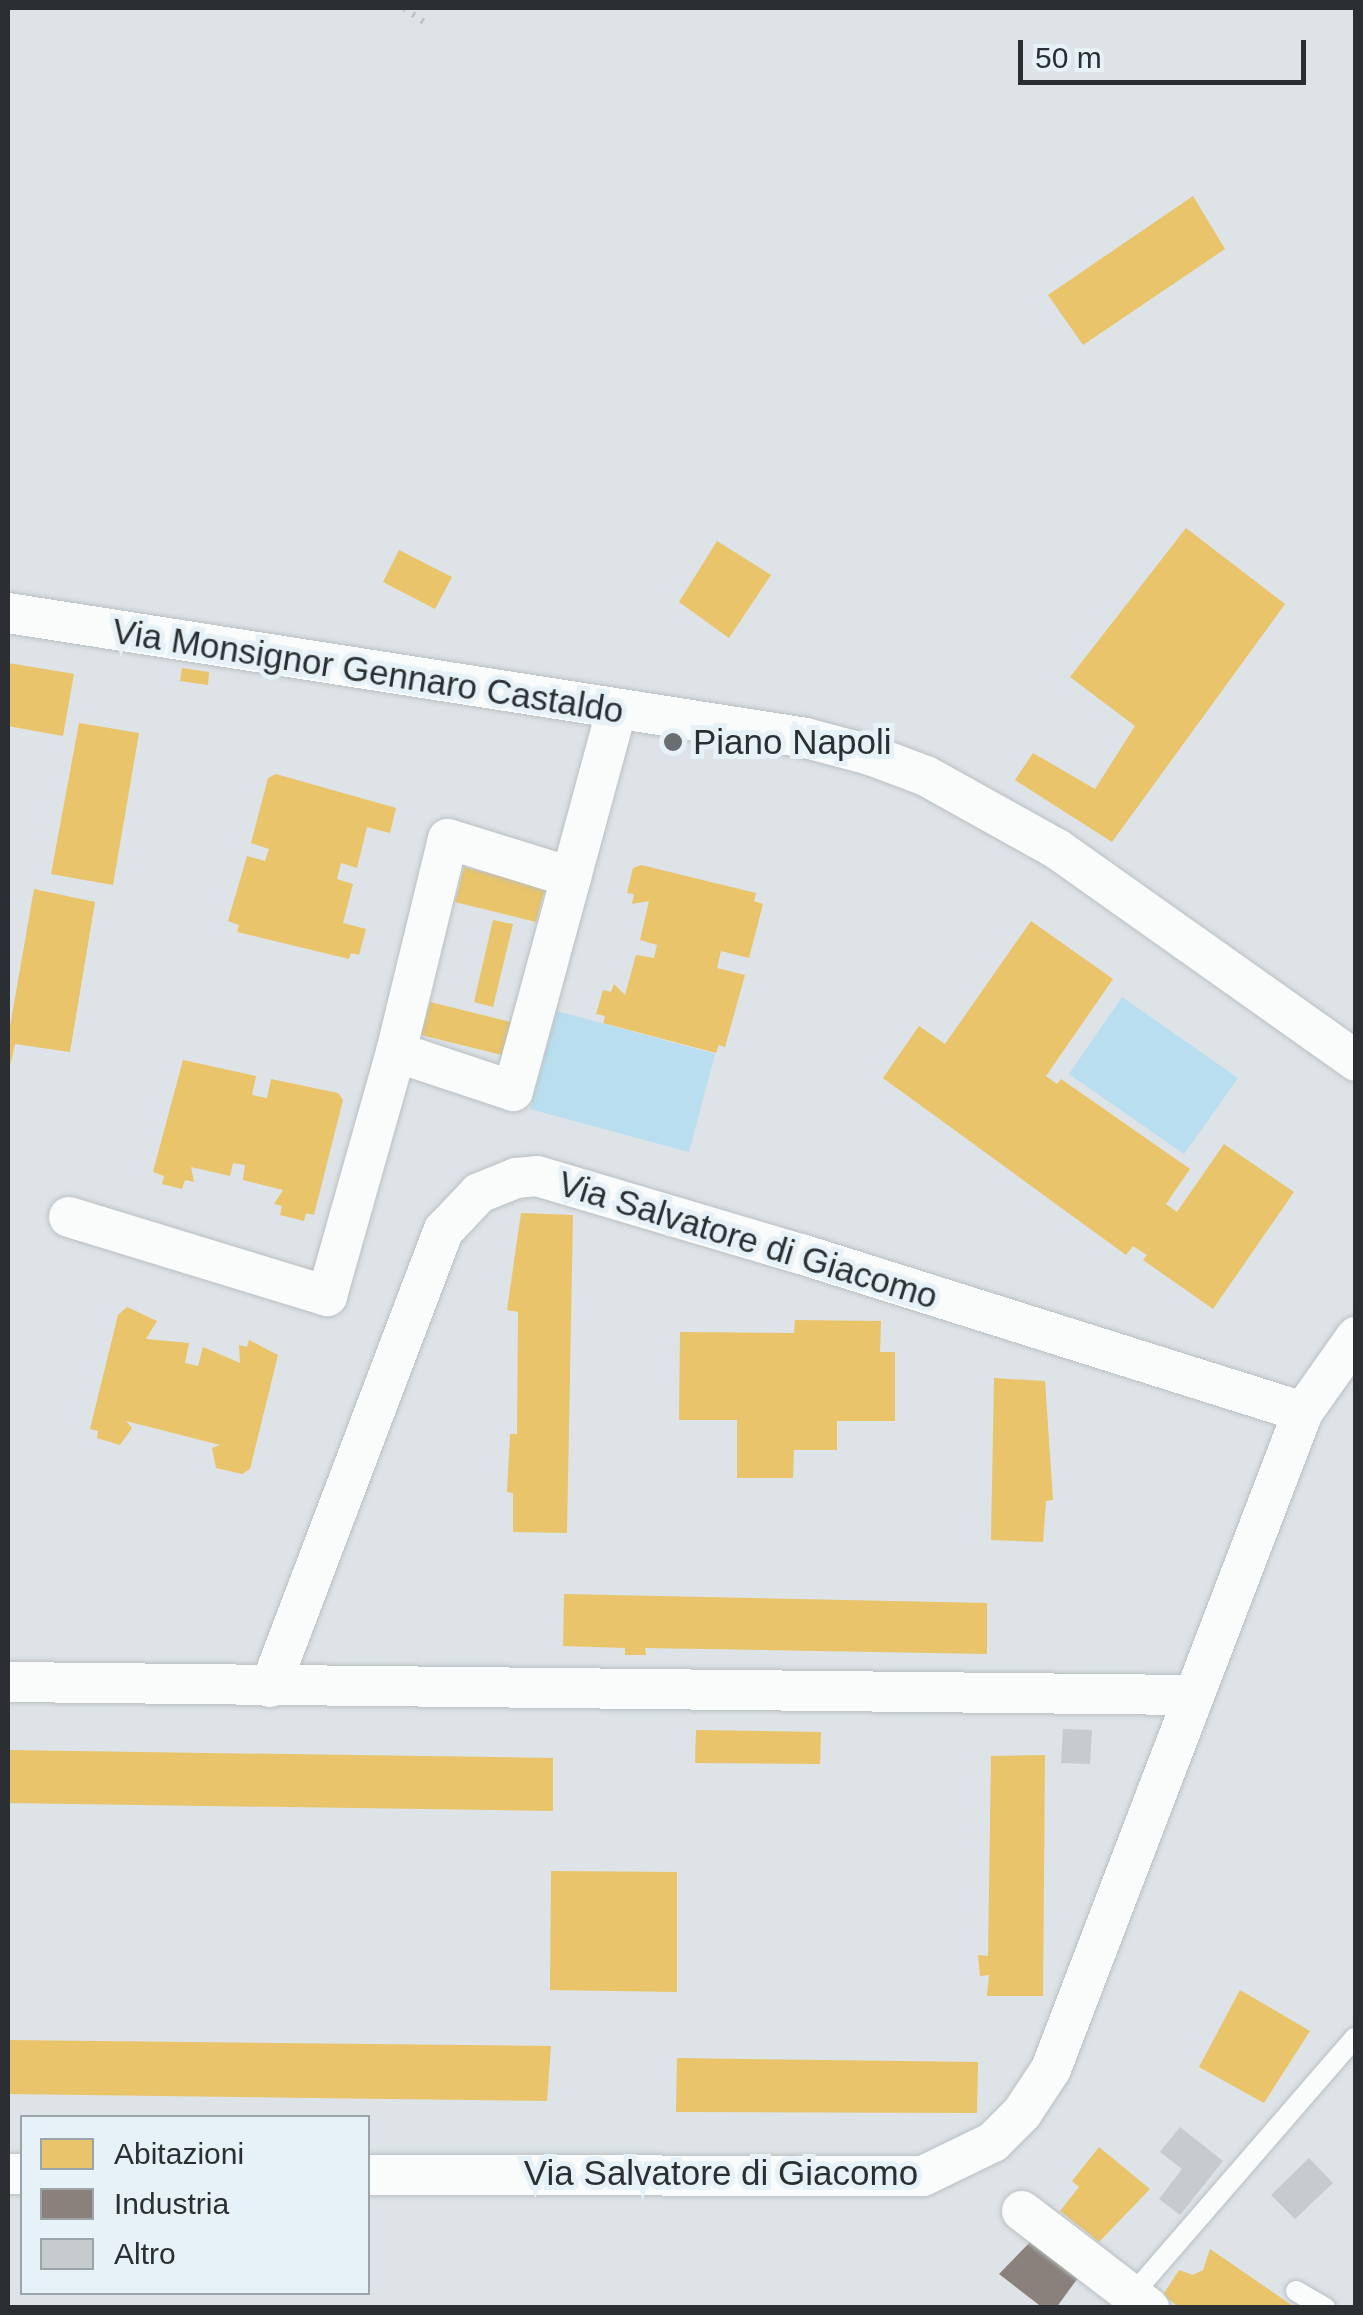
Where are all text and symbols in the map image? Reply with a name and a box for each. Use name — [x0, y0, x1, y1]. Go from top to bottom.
scale bar — [1023, 20, 1310, 82]
text: 50 m — [1035, 41, 1102, 74]
street label: Via Monsignor Gennaro Castaldo — [109, 610, 627, 732]
place label: Piano Napoli — [693, 721, 891, 763]
marker: Piano Napoli — [662, 731, 684, 753]
street label: Via Salvatore di Giacomo — [553, 1162, 943, 1318]
legend — [20, 2115, 370, 2295]
text: Abitazioni — [114, 2137, 244, 2170]
street label: Via Salvatore di Giacomo — [524, 2152, 918, 2194]
text: Industria — [114, 2187, 229, 2220]
text: Altro — [114, 2237, 176, 2270]

